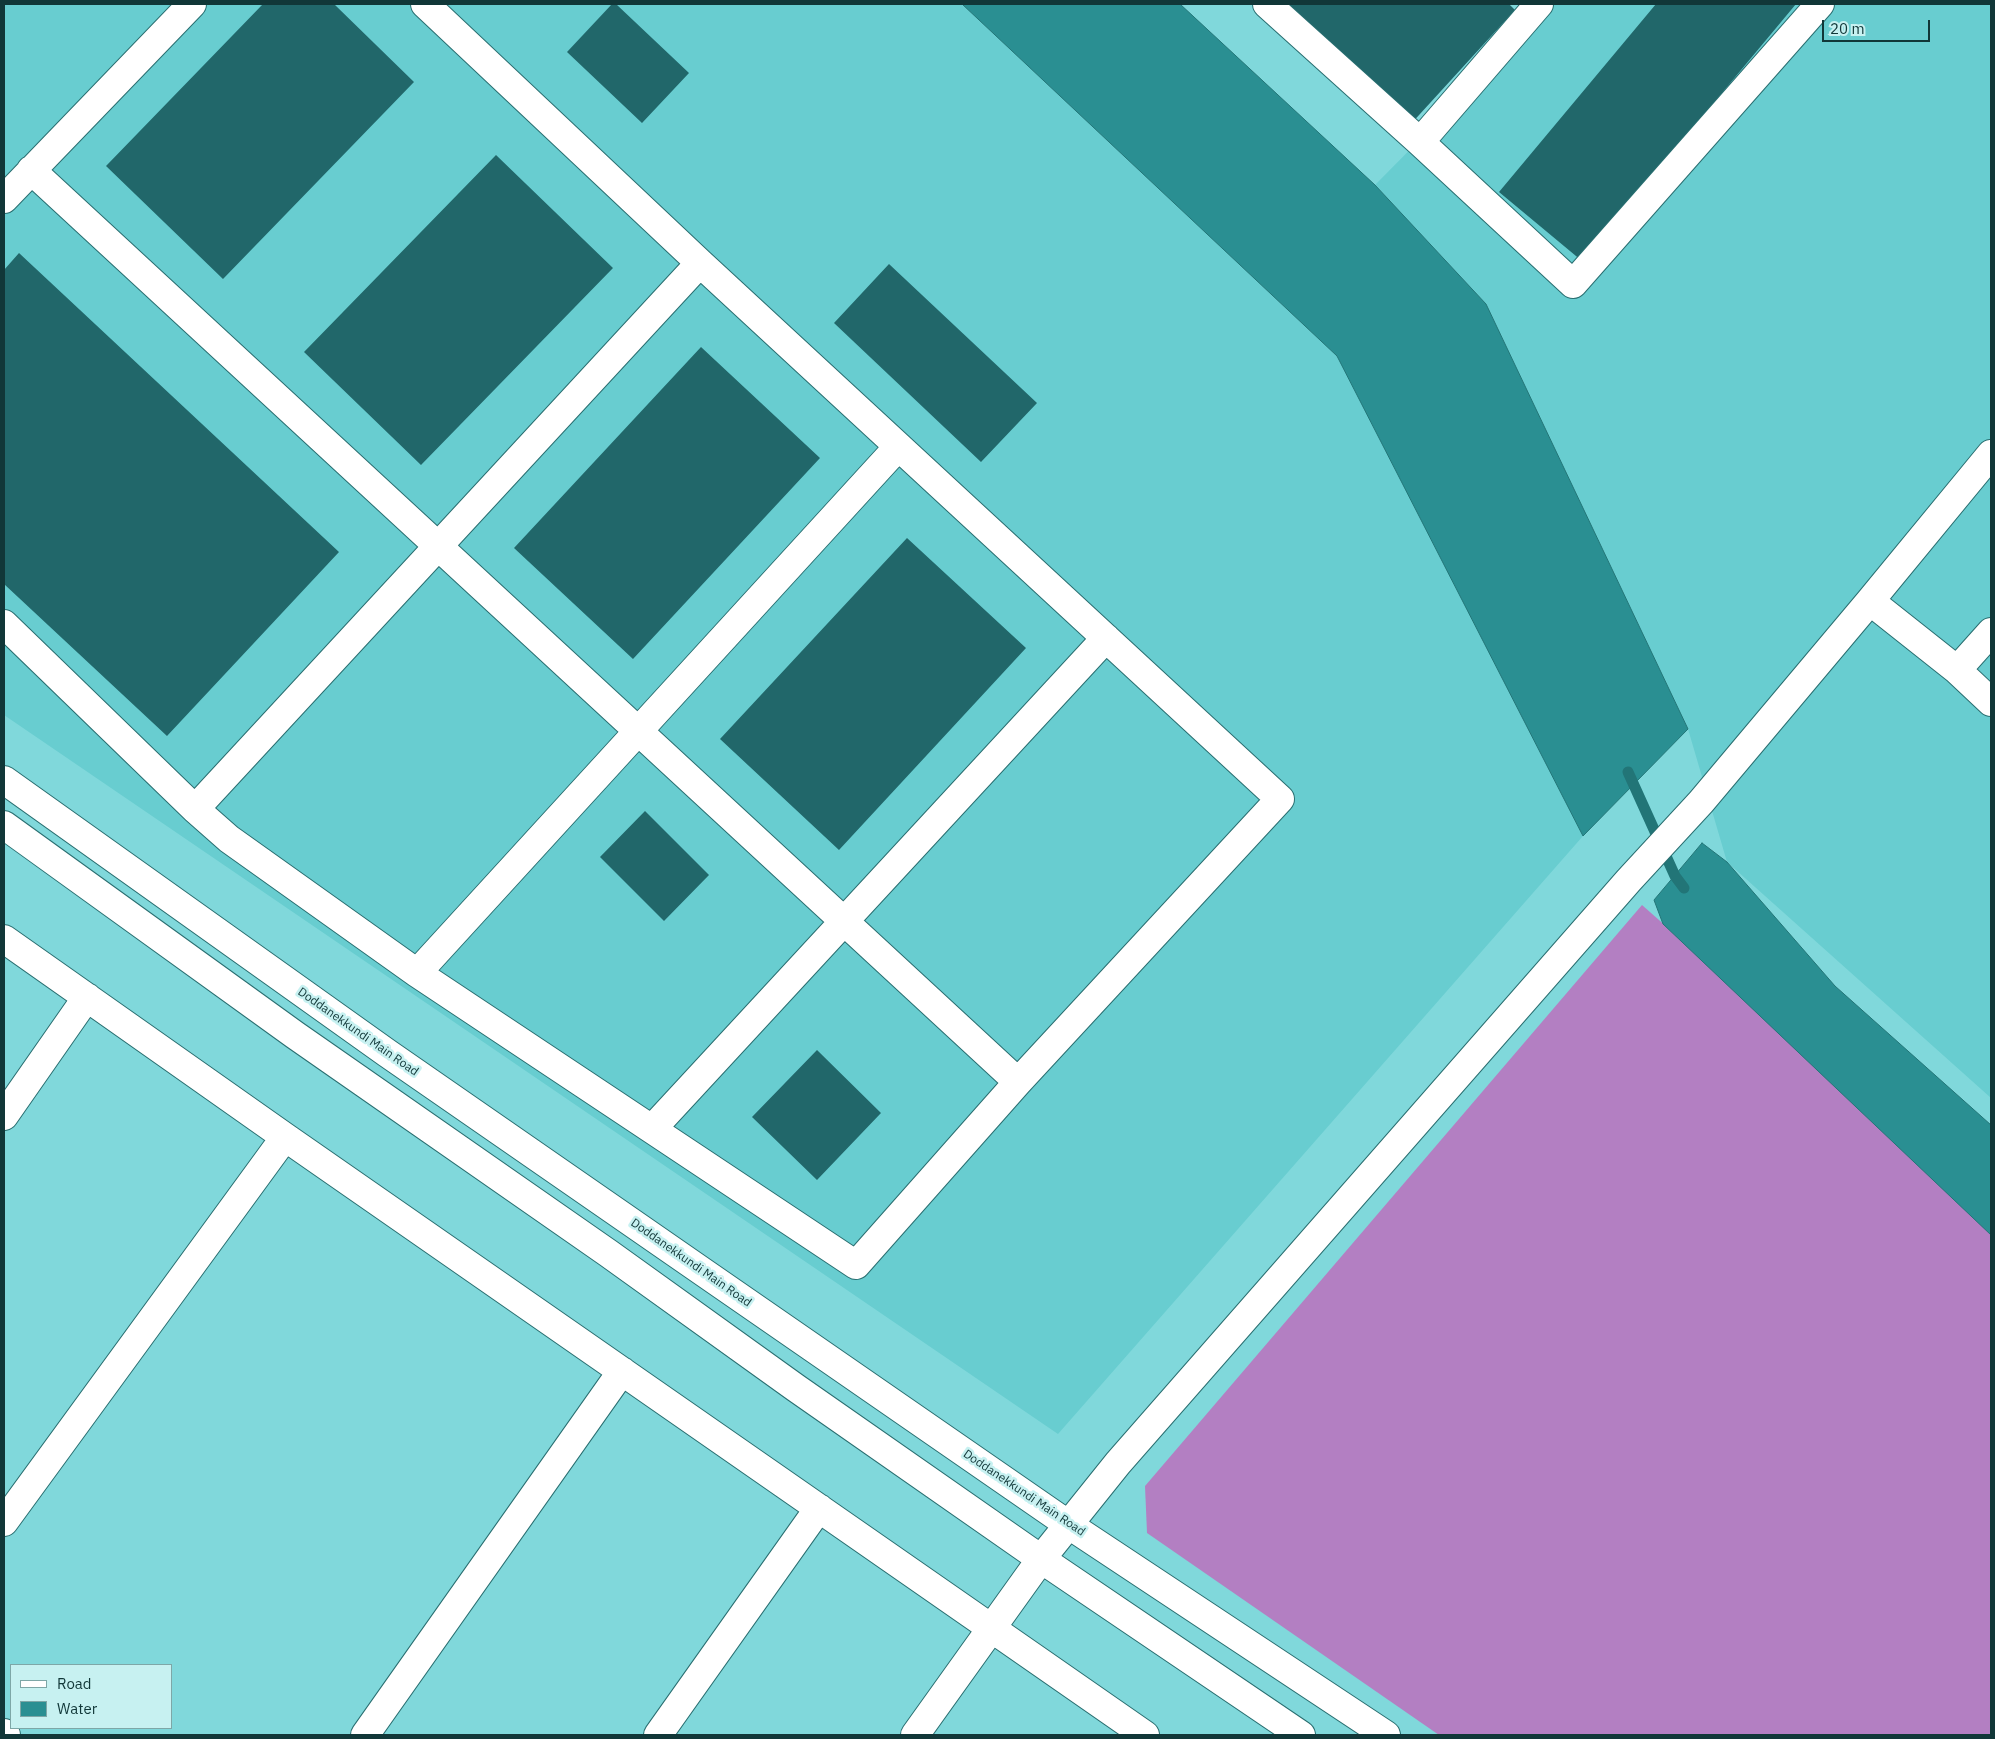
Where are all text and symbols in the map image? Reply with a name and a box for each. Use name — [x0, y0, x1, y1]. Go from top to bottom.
scale bar — [1825, 10, 1932, 42]
text: 20 m — [1830, 19, 1865, 38]
street label: Doddanekkundi Main Road — [295, 985, 421, 1079]
street label: Doddanekkundi Main Road — [628, 1216, 754, 1310]
street label: Doddanekkundi Main Road — [960, 1447, 1088, 1539]
legend — [10, 1664, 172, 1729]
text: Road — [57, 1674, 92, 1693]
text: Water — [57, 1699, 97, 1718]

